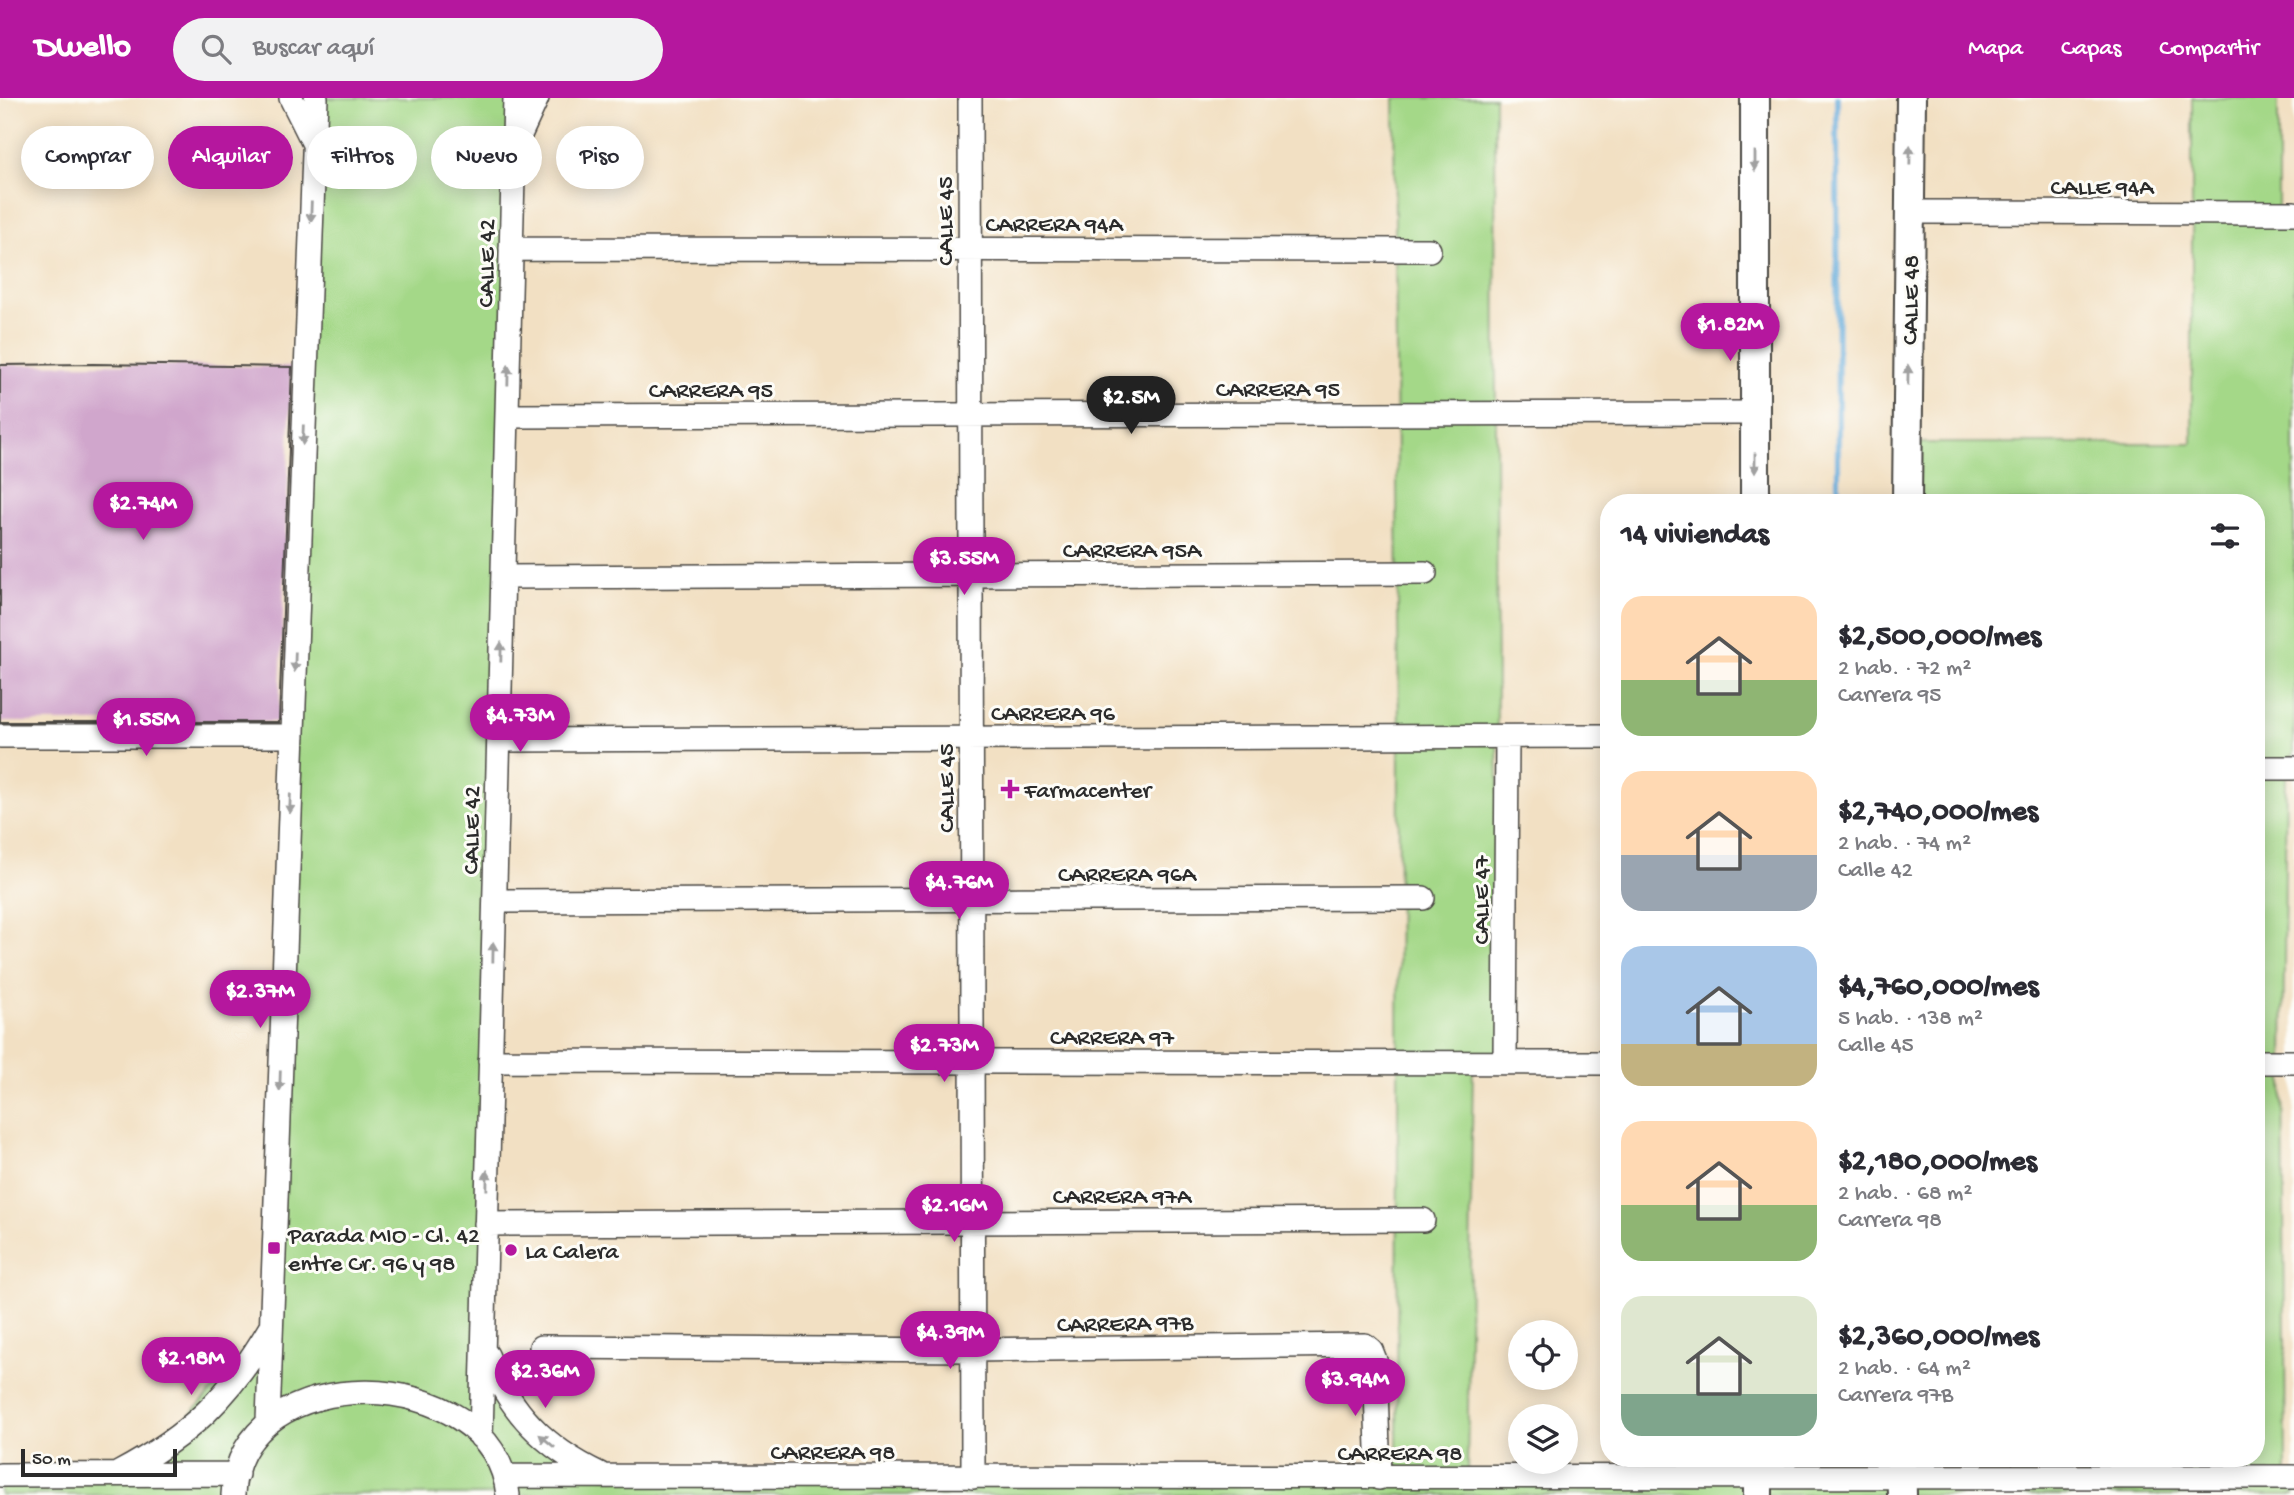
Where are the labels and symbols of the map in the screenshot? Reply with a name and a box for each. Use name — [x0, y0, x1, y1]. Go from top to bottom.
one-way arrow — [1905, 144, 1916, 166]
one-way arrow — [1749, 150, 1761, 172]
street label: CALLE 94A — [2051, 175, 2155, 204]
street label: CALLE 45 — [933, 176, 962, 266]
one-way arrow — [306, 201, 317, 223]
street label: CARRERA 94A — [985, 212, 1124, 241]
street label: CALLE 42 — [473, 218, 504, 308]
street label: CALLE 48 — [1897, 255, 1928, 345]
pin: $1.82M — [1673, 303, 1787, 363]
one-way arrow — [502, 364, 514, 386]
one-way arrow — [1902, 364, 1914, 386]
pin: $2.5M — [1082, 376, 1180, 436]
street label: CARRERA 95 — [1216, 377, 1340, 406]
street label: CARRERA 95 — [649, 378, 773, 407]
one-way arrow — [298, 424, 309, 446]
one-way arrow — [1749, 452, 1761, 474]
pin: $2.74M — [86, 482, 200, 542]
pin: $3.55M — [907, 538, 1021, 597]
street label: CARRERA 95A — [1063, 538, 1203, 567]
one-way arrow — [495, 640, 507, 662]
one-way arrow — [290, 651, 301, 673]
pin: $4.73M — [463, 694, 577, 754]
pin: $1.55M — [89, 698, 203, 758]
street label: CARRERA 96 — [991, 701, 1116, 730]
street label: CALLE 45 — [934, 743, 963, 833]
place label: Farmacenter — [1023, 778, 1154, 807]
marker: Farmacenter — [1002, 781, 1018, 797]
street label: CALLE 42 — [458, 785, 489, 875]
one-way arrow — [285, 793, 296, 815]
street label: CALLE 47 — [1469, 855, 1498, 945]
pin: $4.76M — [902, 862, 1016, 921]
street label: CARRERA 96A — [1058, 862, 1198, 891]
one-way arrow — [488, 941, 499, 963]
pin: $2.37M — [203, 970, 317, 1030]
pin: $2.73M — [887, 1024, 1001, 1084]
street label: CARRERA 97 — [1050, 1025, 1175, 1054]
one-way arrow — [275, 1070, 286, 1092]
one-way arrow — [482, 1169, 493, 1191]
pin: $2.16M — [897, 1184, 1011, 1244]
street label: CARRERA 97A — [1053, 1184, 1193, 1213]
place label: Parada MIO - Cl. 42 entre Cr. 96 y 98 — [287, 1223, 480, 1280]
place label: La Calera — [525, 1239, 619, 1268]
marker: Parada MIO - Cl. 42 entre Cr. 96 y 98 — [266, 1240, 282, 1256]
marker: La Calera — [503, 1242, 519, 1258]
street label: CARRERA 97B — [1057, 1310, 1194, 1341]
pin: $4.39M — [893, 1312, 1007, 1371]
pin: $2.18M — [134, 1338, 248, 1397]
pin: $2.36M — [488, 1350, 602, 1410]
pin: $3.94M — [1298, 1358, 1412, 1418]
one-way arrow — [538, 1434, 555, 1449]
street label: CARRERA 98 — [771, 1440, 895, 1469]
street label: CARRERA 98 — [1338, 1441, 1462, 1470]
scale bar — [21, 1446, 177, 1478]

